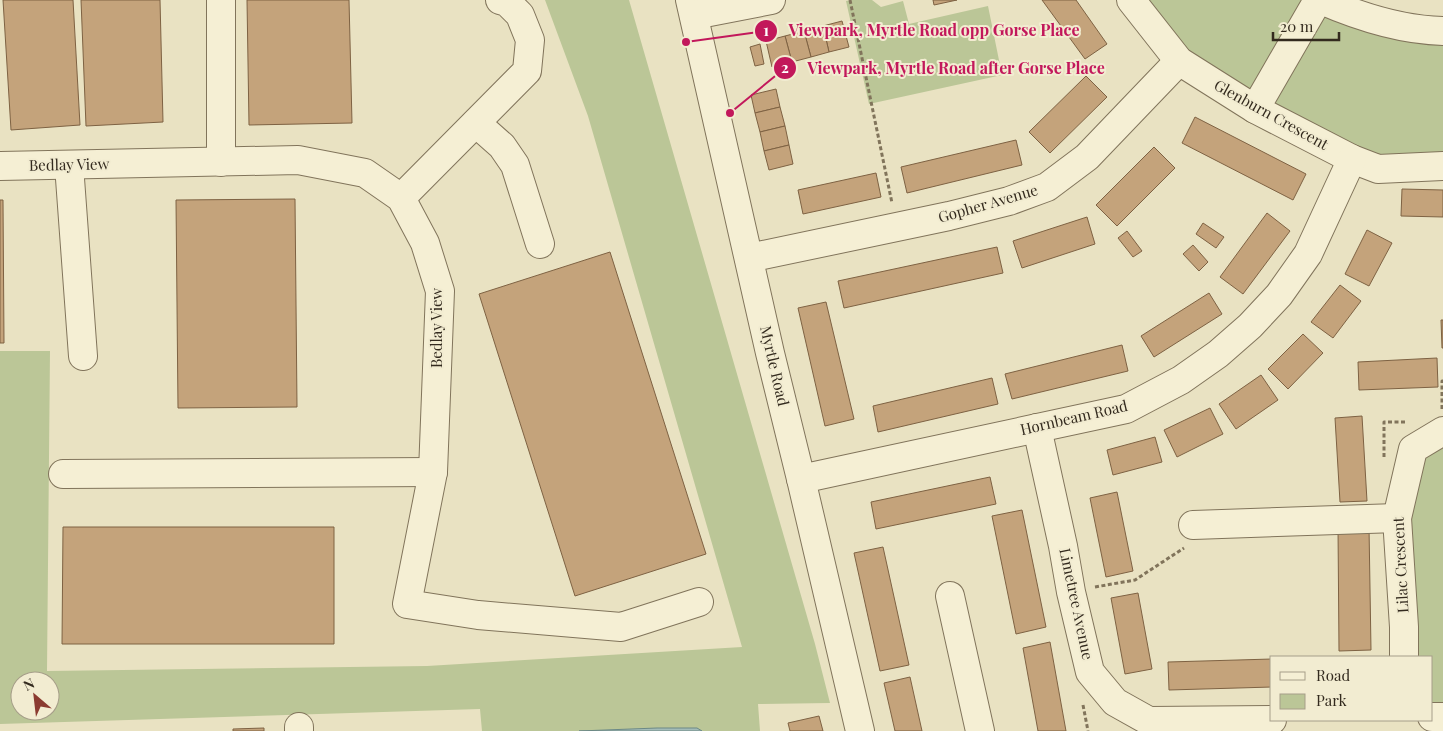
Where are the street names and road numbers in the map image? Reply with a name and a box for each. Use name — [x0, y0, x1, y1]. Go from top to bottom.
street label: Glenburn Crescent — [1211, 74, 1333, 154]
street label: Bedlay View — [29, 153, 110, 175]
street label: Gopher Avenue — [935, 179, 1040, 227]
street label: Bedlay View — [426, 287, 446, 368]
street label: Myrtle Road — [756, 324, 794, 408]
street label: Hornbeam Road — [1018, 395, 1130, 439]
street label: Lilac Crescent — [1387, 516, 1413, 614]
street label: Limetree Avenue — [1055, 546, 1099, 661]

